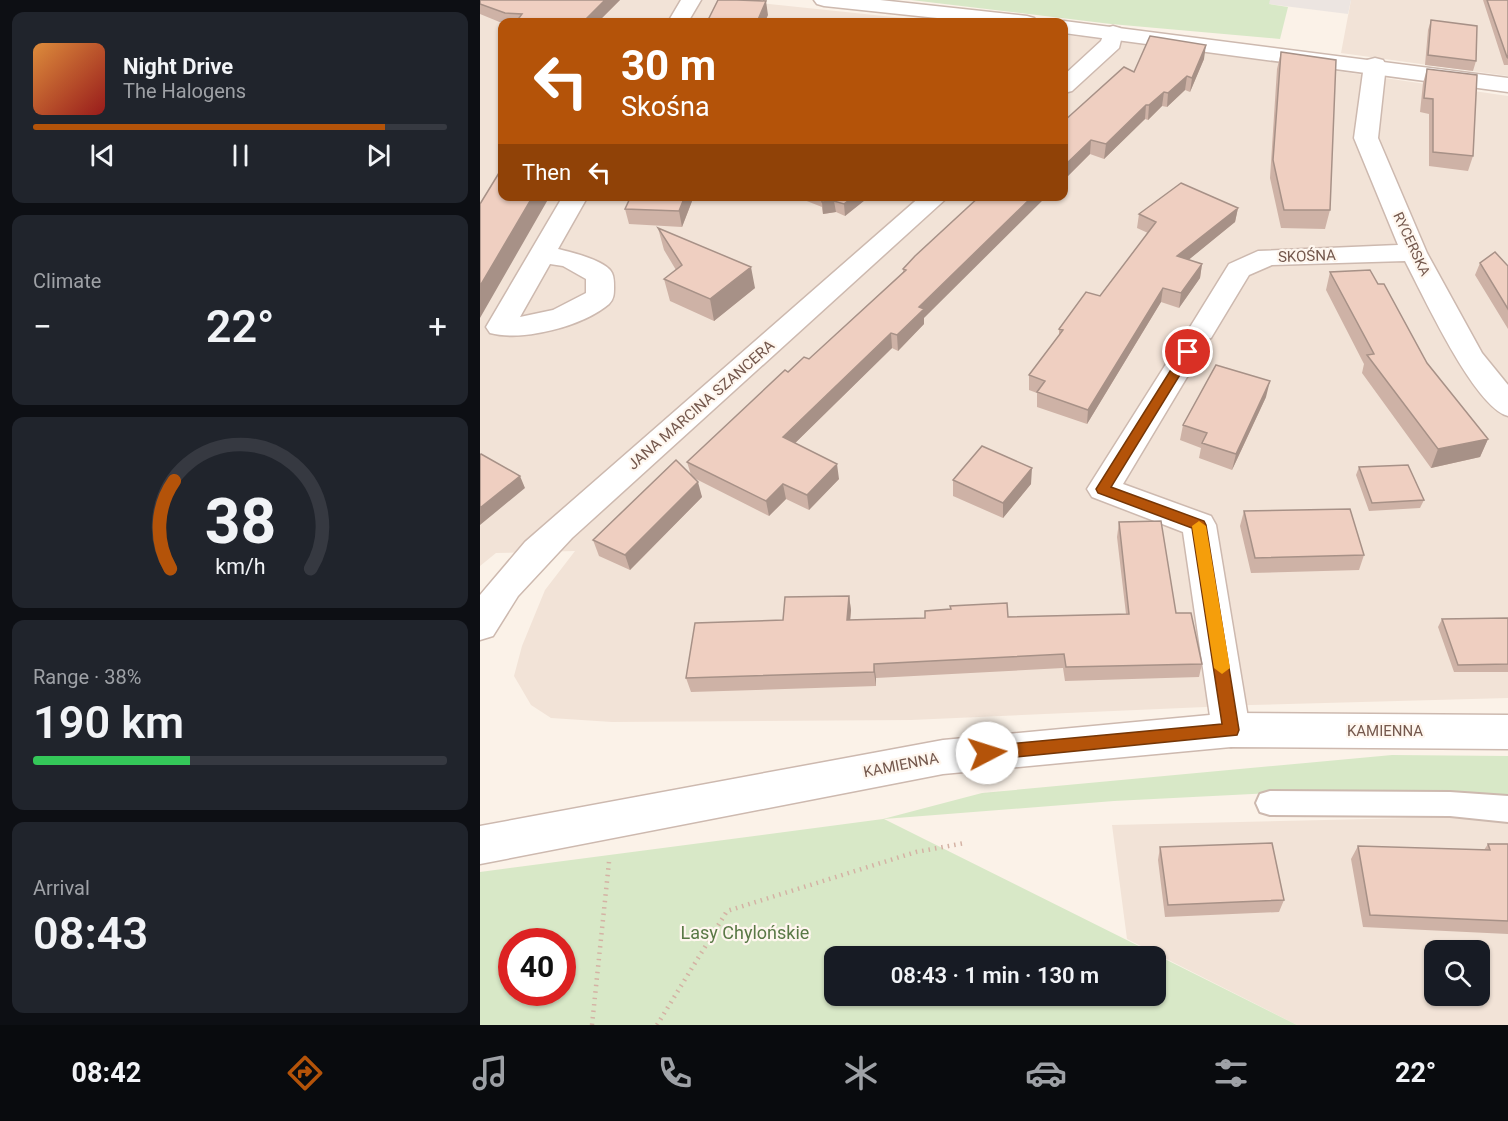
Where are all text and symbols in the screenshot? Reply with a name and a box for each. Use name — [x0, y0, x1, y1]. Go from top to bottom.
text: 30 m — [621, 41, 716, 90]
icon: left — [522, 42, 600, 120]
text: Night Drive — [123, 54, 233, 79]
text: The Halogens — [123, 79, 246, 103]
text: Skośna — [621, 91, 710, 123]
icon: previous — [86, 139, 119, 172]
icon: pause — [224, 139, 257, 172]
icon: next — [362, 139, 395, 172]
icon: left — [583, 156, 616, 189]
text: Then — [522, 160, 571, 185]
street label: RYCERSKA — [1390, 210, 1434, 278]
street label: SKOŚNA — [1278, 246, 1336, 266]
text: Climate — [33, 269, 101, 293]
text: 22° — [206, 300, 274, 353]
text: − — [33, 307, 52, 346]
text: + — [428, 307, 447, 346]
pin — [1162, 326, 1213, 377]
icon: arrive — [1171, 335, 1204, 368]
street label: JANA MARCINA SZANCERA — [624, 336, 778, 474]
text: 38 — [204, 486, 276, 559]
text: km/h — [215, 555, 265, 580]
text: Range · 38% — [33, 665, 141, 689]
text: 190 km — [33, 696, 184, 749]
position arrow — [955, 721, 1019, 785]
street label: KAMIENNA — [1347, 722, 1423, 740]
street label: KAMIENNA — [862, 749, 940, 781]
text: Arrival — [33, 876, 90, 900]
text: 08:43 — [33, 907, 148, 960]
park label: Lasy Chylońskie — [681, 922, 809, 943]
speed limit sign: 40 — [498, 928, 576, 1006]
map controls — [1424, 940, 1490, 1006]
button: search — [1424, 940, 1490, 1006]
text: 08:43 · 1 min · 130 m — [891, 963, 1099, 988]
icon: directions — [284, 1052, 326, 1094]
icon: music — [469, 1052, 511, 1094]
icon: phone — [654, 1052, 696, 1094]
icon: climate — [840, 1052, 882, 1094]
icon: car — [1025, 1052, 1067, 1094]
icon: filters — [1210, 1052, 1252, 1094]
text: 08:42 — [72, 1057, 141, 1089]
text: 22° — [1395, 1057, 1436, 1089]

